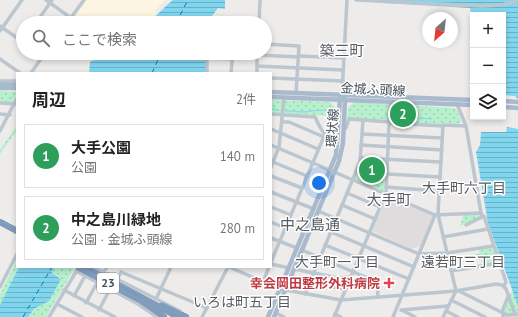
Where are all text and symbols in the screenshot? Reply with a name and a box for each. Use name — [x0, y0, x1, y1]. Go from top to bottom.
north arrow — [422, 12, 458, 48]
map controls — [470, 12, 506, 120]
button: + — [470, 12, 506, 48]
search box — [16, 16, 272, 60]
icon: search — [30, 27, 52, 49]
text: ここで検索 — [62, 30, 137, 49]
district label: 築三町 — [319, 41, 365, 60]
button: − — [470, 48, 506, 84]
street label: 金城ふ頭線 — [340, 79, 406, 100]
button: layers — [470, 84, 506, 120]
text: 周辺 — [32, 89, 66, 111]
text: 2件 — [236, 91, 256, 108]
pin: 2 — [390, 99, 416, 129]
street label: 環状線 — [323, 108, 342, 148]
text: 大手公園 — [71, 138, 131, 157]
text: 1 — [42, 148, 50, 165]
text: 140 m — [220, 148, 255, 165]
pin: 1 — [359, 155, 385, 185]
text: 公園 — [71, 159, 97, 176]
your location — [309, 173, 329, 193]
district label: 大手町六丁目 — [422, 179, 506, 197]
district label: 大手町 — [366, 190, 412, 209]
text: 中之島川緑地 — [71, 210, 161, 229]
district label: 中之島通 — [280, 215, 340, 234]
text: 2 — [42, 220, 50, 237]
text: 280 m — [220, 220, 255, 237]
text: 公園 · 金城ふ頭線 — [71, 231, 172, 248]
district label: 大手町一丁目 — [295, 253, 379, 271]
district label: 遠若町三丁目 — [421, 253, 505, 271]
road number: 23 — [97, 273, 119, 293]
place label: 幸会岡田整形外科病院 — [250, 275, 380, 292]
marker: 幸会岡田整形外科病院 — [383, 277, 395, 289]
district label: いろは町五丁目 — [193, 293, 291, 311]

